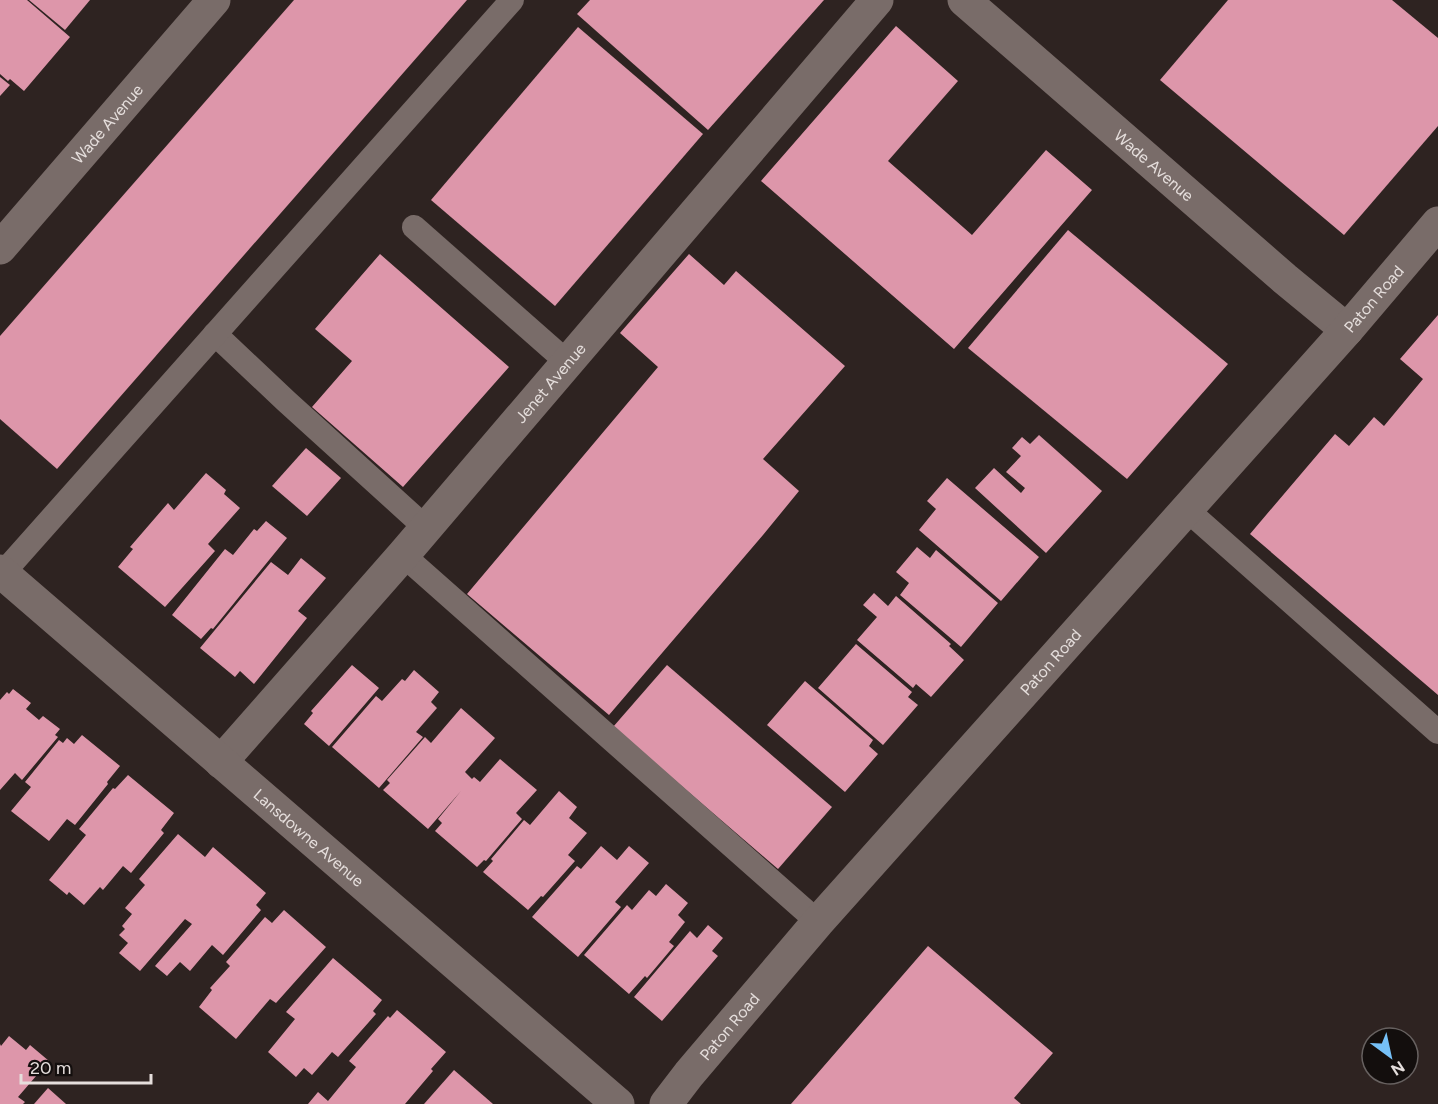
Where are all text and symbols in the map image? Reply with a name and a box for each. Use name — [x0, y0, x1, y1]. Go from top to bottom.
street label: Wade Avenue — [68, 80, 147, 168]
street label: Wade Avenue — [1111, 126, 1198, 205]
street label: Paton Road — [1340, 261, 1407, 336]
street label: Jenet Avenue — [511, 339, 590, 427]
street label: Paton Road — [1016, 625, 1085, 699]
street label: Lansdowne Avenue — [250, 785, 368, 890]
street label: Paton Road — [695, 989, 763, 1064]
north arrow — [1360, 1026, 1420, 1086]
scale bar — [21, 1047, 152, 1085]
text: 20 m — [30, 1057, 71, 1079]
text: N — [1388, 1057, 1408, 1079]

